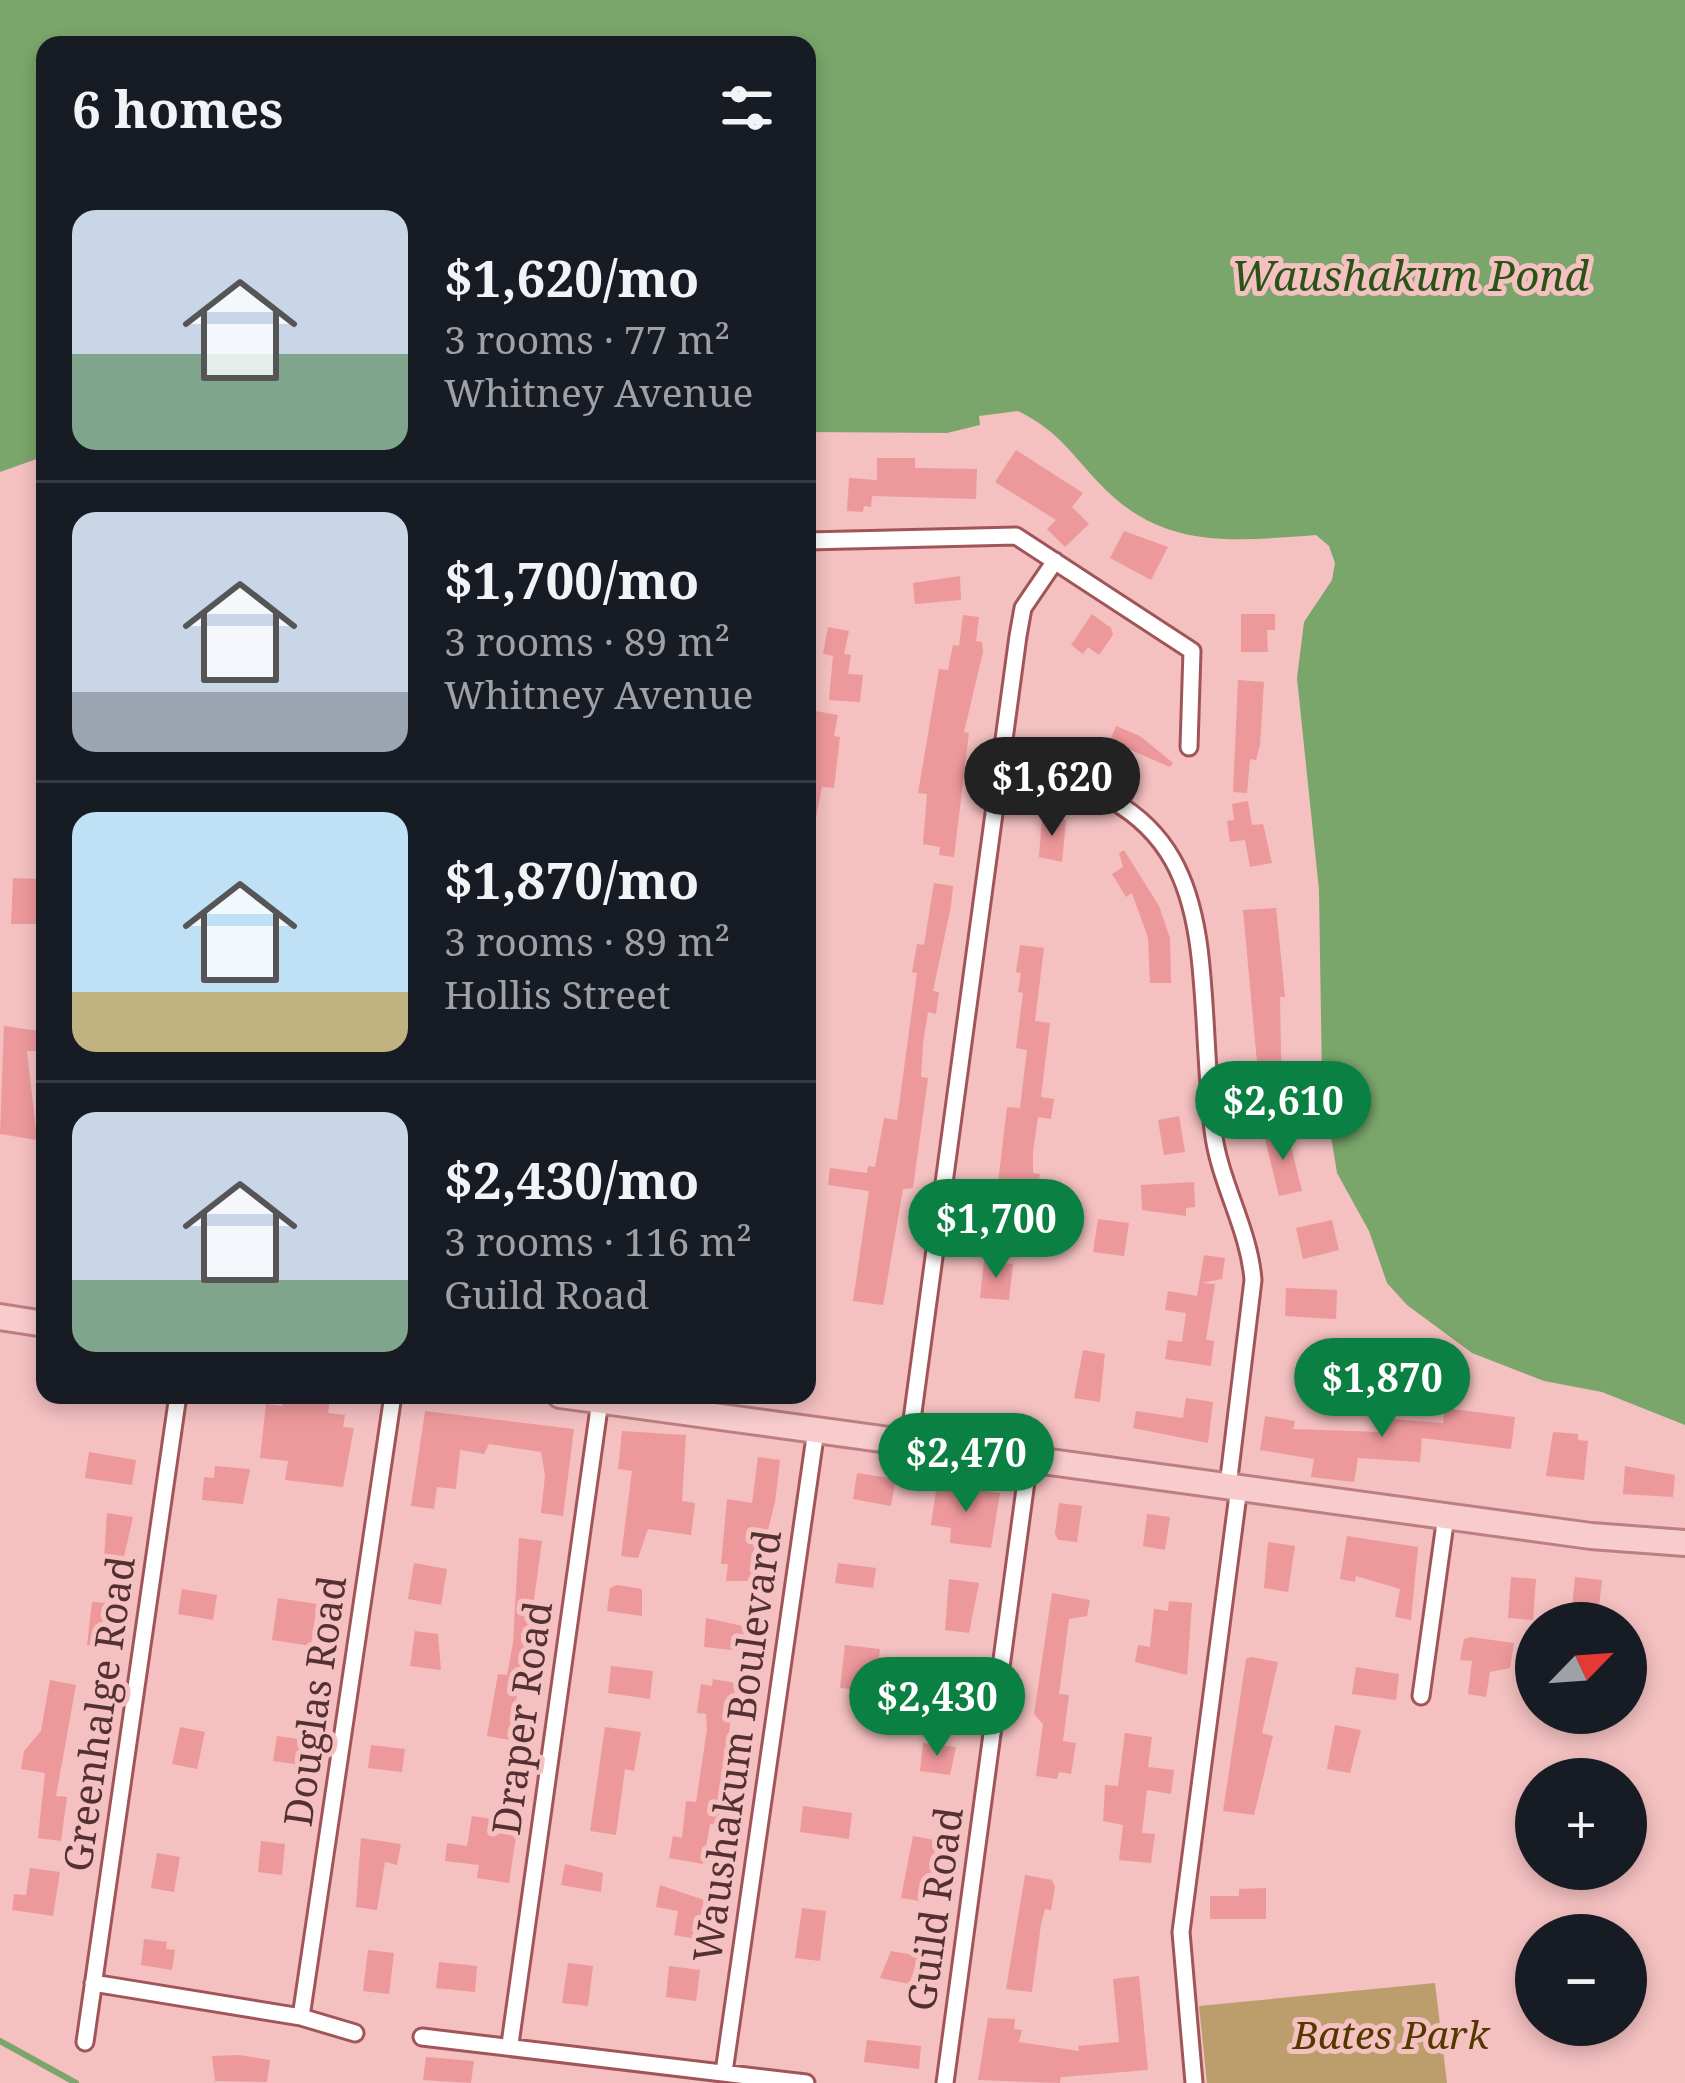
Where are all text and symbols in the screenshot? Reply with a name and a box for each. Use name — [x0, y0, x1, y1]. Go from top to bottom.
text: 6 homes — [72, 73, 283, 143]
icon: filters — [714, 75, 780, 141]
text: $1,620/mo — [444, 242, 699, 312]
water label: Waushakum Pond — [1231, 246, 1589, 303]
icon: home — [168, 258, 312, 402]
text: 3 rooms · 77 m² — [444, 312, 730, 365]
text: Whitney Avenue — [444, 365, 753, 418]
text: $1,700/mo — [444, 544, 699, 614]
icon: home — [168, 560, 312, 704]
text: 3 rooms · 89 m² — [444, 614, 730, 667]
text: Whitney Avenue — [444, 667, 753, 720]
pin: $1,620 — [954, 737, 1150, 839]
text: $1,620 — [991, 749, 1113, 802]
text: $1,870/mo — [444, 844, 699, 914]
icon: home — [168, 860, 312, 1004]
text: 3 rooms · 89 m² — [444, 914, 730, 967]
text: Hollis Street — [444, 967, 671, 1020]
pin: $2,610 — [1185, 1061, 1381, 1163]
text: $2,610 — [1222, 1073, 1344, 1126]
text: $2,430/mo — [444, 1144, 699, 1214]
icon: home — [168, 1160, 312, 1304]
pin: $1,700 — [898, 1179, 1094, 1281]
text: $1,700 — [935, 1191, 1057, 1244]
text: 3 rooms · 116 m² — [444, 1214, 752, 1267]
text: Guild Road — [444, 1267, 649, 1320]
pin: $1,870 — [1284, 1338, 1480, 1440]
text: $1,870 — [1321, 1350, 1443, 1403]
pin: $2,470 — [868, 1413, 1064, 1515]
text: $2,470 — [905, 1425, 1027, 1478]
street label: Waushakum Boulevard — [679, 1526, 792, 1966]
street label: Greenhalge Road — [49, 1553, 146, 1875]
street label: Douglas Road — [270, 1572, 357, 1829]
street label: Draper Road — [478, 1598, 563, 1838]
north arrow — [1515, 1602, 1647, 1734]
map controls — [1515, 1602, 1647, 2046]
pin: $2,430 — [839, 1657, 1035, 1759]
text: $2,430 — [876, 1669, 998, 1722]
button: + — [1515, 1758, 1647, 1890]
street label: Guild Road — [893, 1803, 974, 2014]
button: − — [1515, 1914, 1647, 2046]
park label: Bates Park — [1291, 2007, 1491, 2060]

